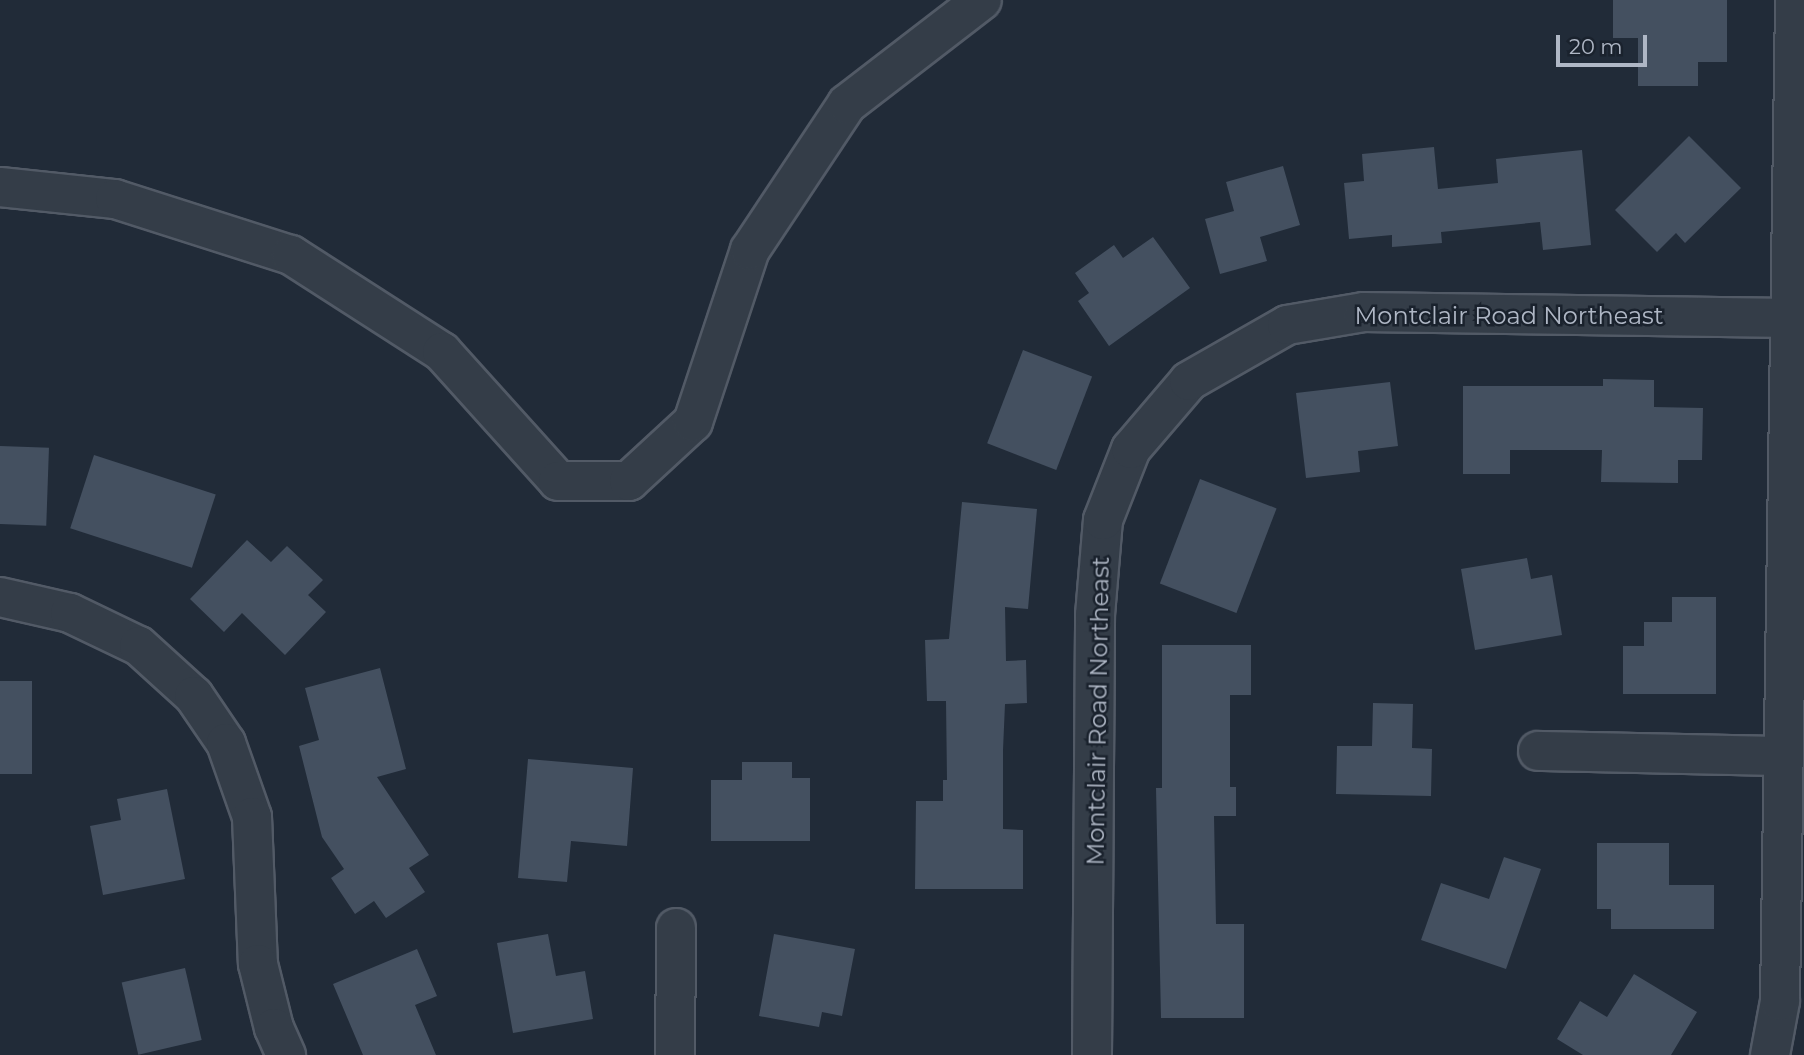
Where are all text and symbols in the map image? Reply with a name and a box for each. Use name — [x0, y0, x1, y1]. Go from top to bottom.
scale bar — [1559, 21, 1650, 65]
text: 20 m — [1569, 34, 1623, 59]
street label: Montclair Road Northeast — [1354, 302, 1664, 330]
street label: Montclair Road Northeast — [1081, 556, 1115, 866]

